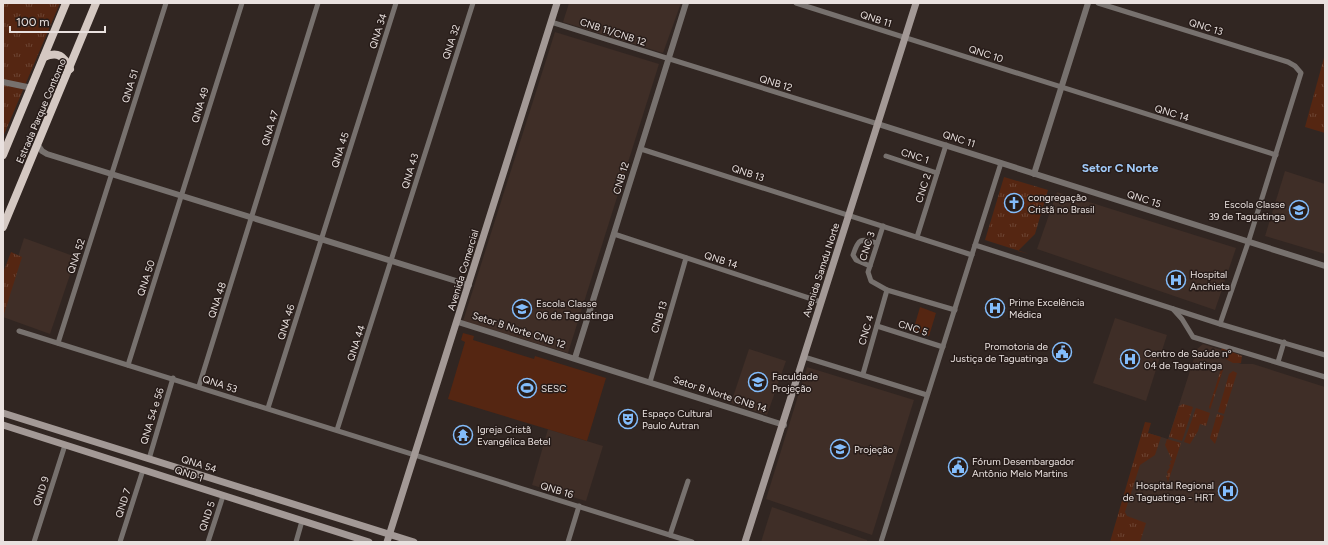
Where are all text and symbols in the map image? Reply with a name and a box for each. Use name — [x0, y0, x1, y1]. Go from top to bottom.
scale bar — [10, 8, 105, 34]
street label: QNB 11 — [859, 8, 893, 30]
street label: QNA 34 — [366, 12, 390, 50]
text: 100 m — [16, 15, 50, 29]
street label: CNB 11/CNB 12 — [578, 15, 648, 49]
street label: QNC 13 — [1187, 16, 1225, 38]
street label: QNA 32 — [439, 23, 463, 61]
street label: QNC 10 — [967, 42, 1005, 66]
street label: Estrada Parque Contorno — [13, 56, 69, 165]
street label: QNA 51 — [119, 68, 141, 104]
street label: QNB 12 — [758, 72, 794, 94]
street label: QNA 49 — [188, 85, 212, 124]
street label: QNC 14 — [1153, 102, 1191, 124]
street label: QNA 47 — [258, 108, 282, 147]
street label: QNC 11 — [941, 128, 977, 150]
street label: QNA 45 — [328, 130, 352, 169]
street label: CNC 1 — [899, 145, 931, 167]
street label: QNA 43 — [398, 152, 422, 190]
street label: CNB 12 — [610, 160, 632, 196]
district label: Setor C Norte — [1082, 161, 1159, 175]
street label: QNB 13 — [730, 162, 766, 184]
street label: CNC 2 — [912, 172, 934, 204]
street label: QNC 15 — [1125, 187, 1163, 211]
place label: congregação Cristã no Brasil — [1028, 191, 1095, 216]
church icon: congregação Cristã no Brasil — [1003, 192, 1025, 214]
place label: Escola Classe 39 de Taguatinga — [1208, 198, 1286, 223]
school or university icon: Escola Classe 39 de Taguatinga — [1288, 199, 1310, 221]
street label: Avenida Samdu Norte — [800, 221, 843, 319]
street label: Avenida Comercial — [445, 228, 481, 312]
street label: CNC 3 — [856, 230, 878, 262]
street label: QNA 52 — [64, 237, 88, 275]
street label: QNB 14 — [703, 248, 739, 272]
street label: QNA 50 — [134, 258, 158, 298]
place label: Hospital Anchieta — [1190, 268, 1230, 293]
hospital icon: Hospital Anchieta — [1165, 269, 1187, 291]
street label: QNA 48 — [205, 280, 229, 320]
place label: Prime Excelência Médica — [1009, 296, 1084, 321]
place label: Escola Classe 06 de Taguatinga — [536, 297, 614, 322]
hospital icon: Prime Excelência Médica — [984, 297, 1006, 319]
school or university icon: Escola Classe 06 de Taguatinga — [511, 298, 533, 320]
street label: CNB 13 — [648, 299, 670, 335]
street label: QNA 46 — [274, 302, 298, 341]
street label: Setor B Norte CNB 12 — [471, 309, 567, 351]
street label: CNC 4 — [856, 313, 876, 347]
street label: CNC 5 — [897, 317, 930, 339]
street label: QNA 44 — [344, 323, 368, 363]
place label: Promotoria de Justiça de Taguatinga — [951, 340, 1049, 365]
public building icon: Promotoria de Justiça de Taguatinga — [1051, 341, 1073, 363]
place label: Centro de Saúde nº 04 de Taguatinga — [1144, 347, 1232, 372]
hospital icon: Centro de Saúde nº 04 de Taguatinga — [1119, 348, 1141, 370]
place label: Faculdade Projeção — [772, 370, 818, 395]
school or university icon: Faculdade Projeção — [747, 371, 769, 393]
street label: QNA 53 — [201, 372, 239, 396]
street label: Setor B Norte CNB 14 — [671, 373, 769, 415]
sports icon: SESC — [516, 377, 538, 399]
place label: SESC — [541, 382, 566, 395]
street label: QNA 54 e 56 — [137, 386, 167, 446]
place label: Espaço Cultural Paulo Autran — [642, 407, 712, 432]
theatre icon: Espaço Cultural Paulo Autran — [617, 408, 639, 430]
place label: Igreja Cristã Evangélica Betel — [477, 423, 551, 448]
temple icon: Igreja Cristã Evangélica Betel — [452, 424, 474, 446]
school or university icon: Projeção — [829, 438, 851, 460]
place label: Projeção — [854, 443, 894, 456]
street label: QNA 54 — [180, 452, 218, 476]
place label: Fórum Desembargador Antônio Melo Martins — [972, 455, 1075, 480]
public building icon: Fórum Desembargador Antônio Melo Martins — [947, 456, 969, 478]
street label: QND 1 — [173, 463, 205, 485]
street label: QND 9 — [30, 474, 52, 508]
street label: QNB 16 — [539, 479, 575, 501]
place label: Hospital Regional de Taguatinga - HRT — [1123, 479, 1214, 504]
hospital icon: Hospital Regional de Taguatinga - HRT — [1217, 480, 1239, 502]
street label: QND 7 — [112, 486, 134, 519]
street label: QND 5 — [196, 499, 218, 533]

